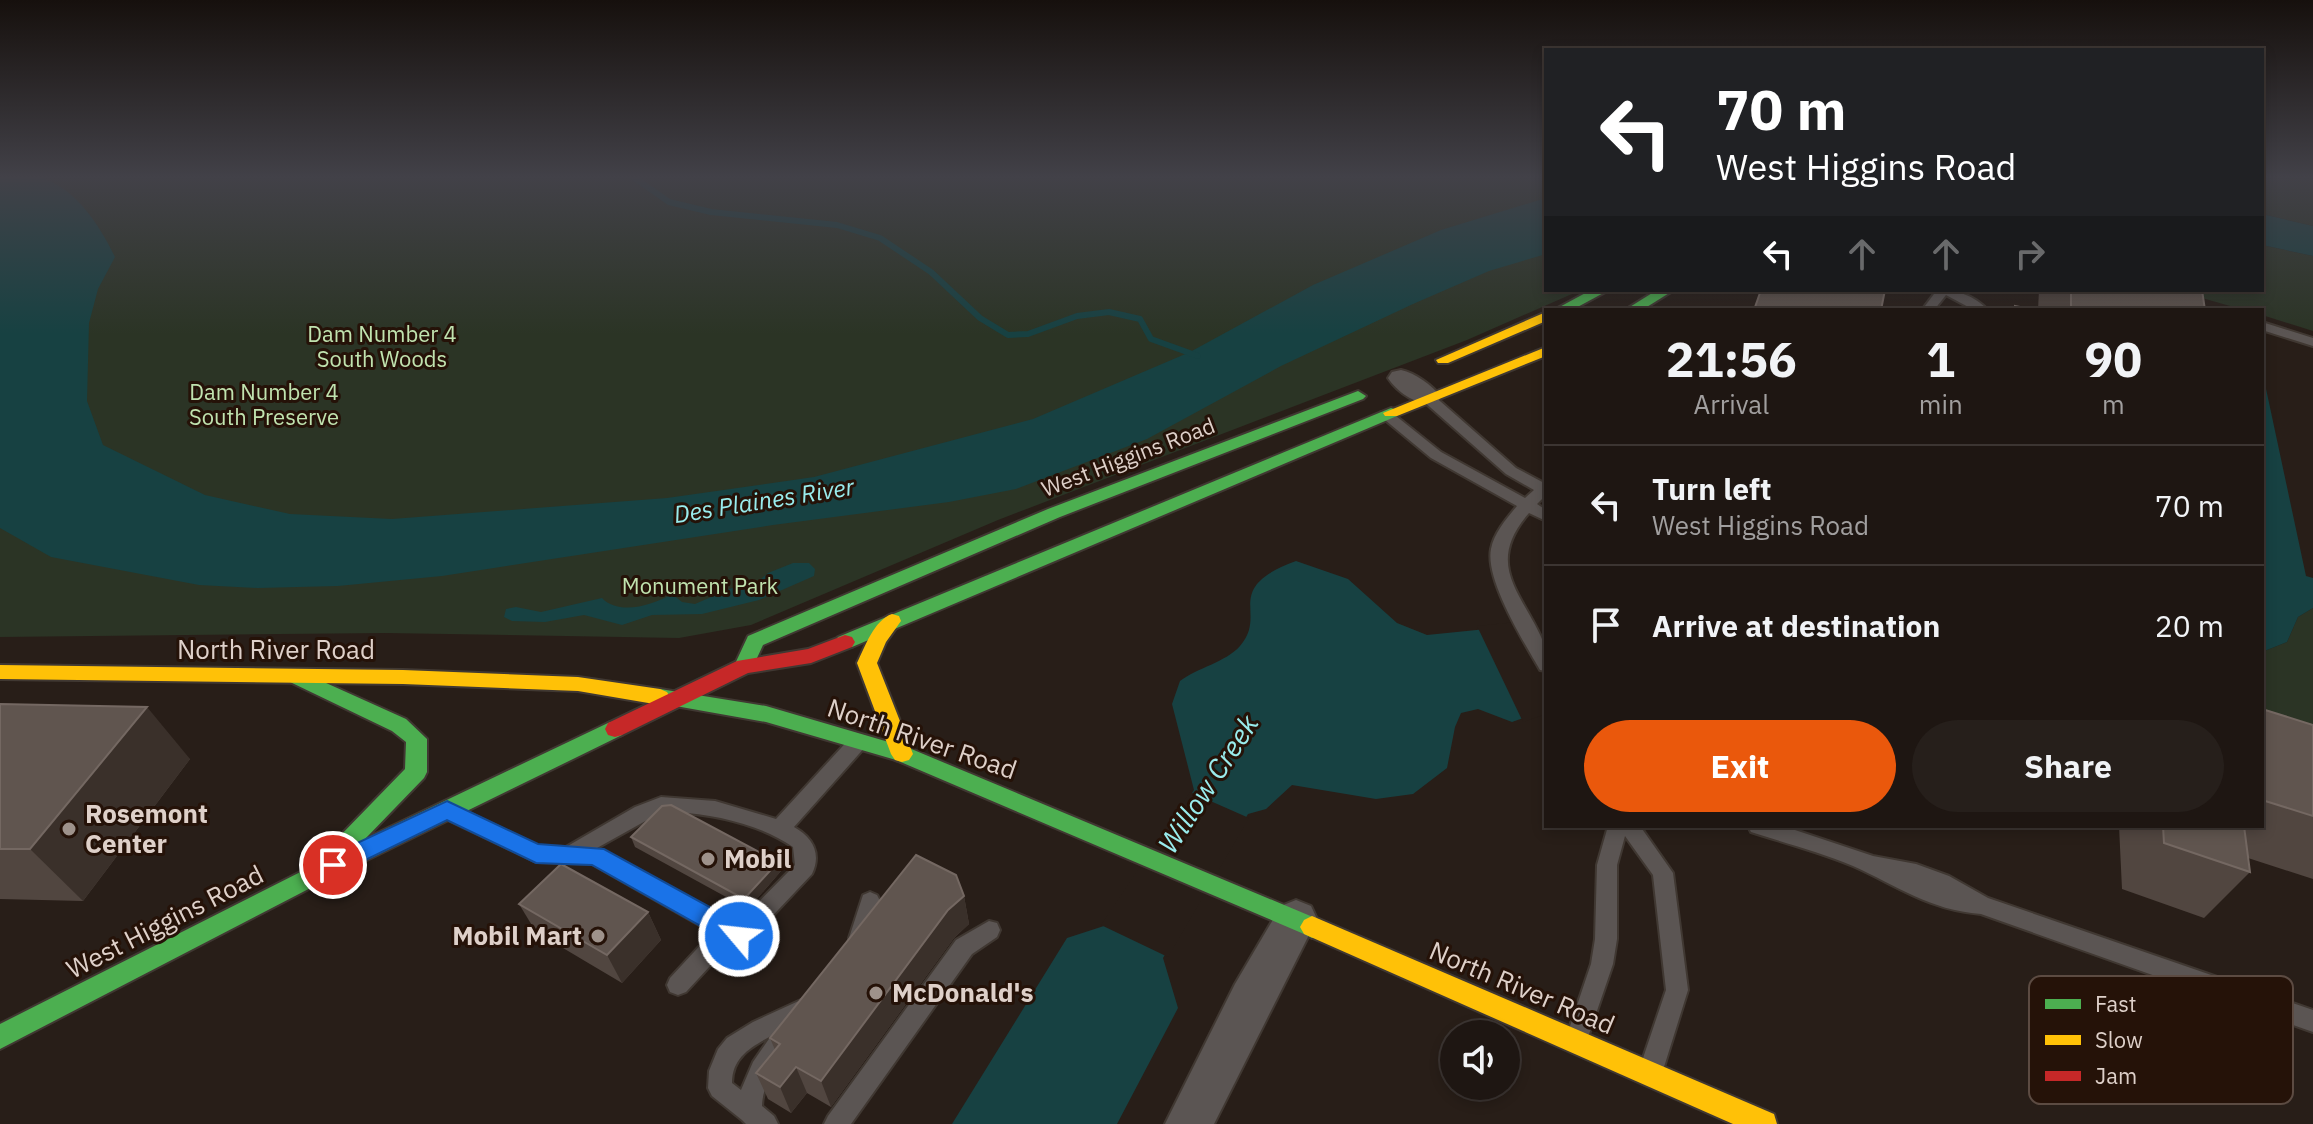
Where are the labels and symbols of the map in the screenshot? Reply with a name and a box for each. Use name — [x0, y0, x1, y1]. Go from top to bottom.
park label: Dam Number 4 South Woods — [307, 319, 457, 373]
park label: Dam Number 4 South Preserve — [189, 377, 339, 431]
street label: West Higgins Road — [1037, 410, 1219, 503]
water label: Des Plaines River — [671, 470, 858, 530]
park label: Monument Park — [622, 571, 779, 600]
street label: North River Road — [177, 632, 375, 666]
street label: North River Road — [823, 690, 1022, 786]
water label: Willow Creek — [1149, 707, 1266, 860]
place label: Rosemont Center — [85, 796, 208, 860]
marker: Rosemont Center — [60, 820, 78, 838]
pin — [299, 831, 367, 899]
place label: Mobil — [724, 841, 791, 875]
marker: Mobil — [699, 850, 717, 868]
street label: West Higgins Road — [60, 857, 269, 986]
position arrow — [697, 894, 781, 978]
place label: Mobil Mart — [452, 918, 582, 952]
marker: Mobil Mart — [589, 927, 607, 945]
street label: North River Road — [1425, 933, 1620, 1041]
place label: McDonald's — [892, 975, 1034, 1009]
legend — [2029, 976, 2293, 1104]
marker: McDonald's — [867, 984, 885, 1002]
text: Fast — [2095, 989, 2136, 1018]
text: Slow — [2095, 1025, 2143, 1054]
text: Jam — [2095, 1061, 2137, 1090]

